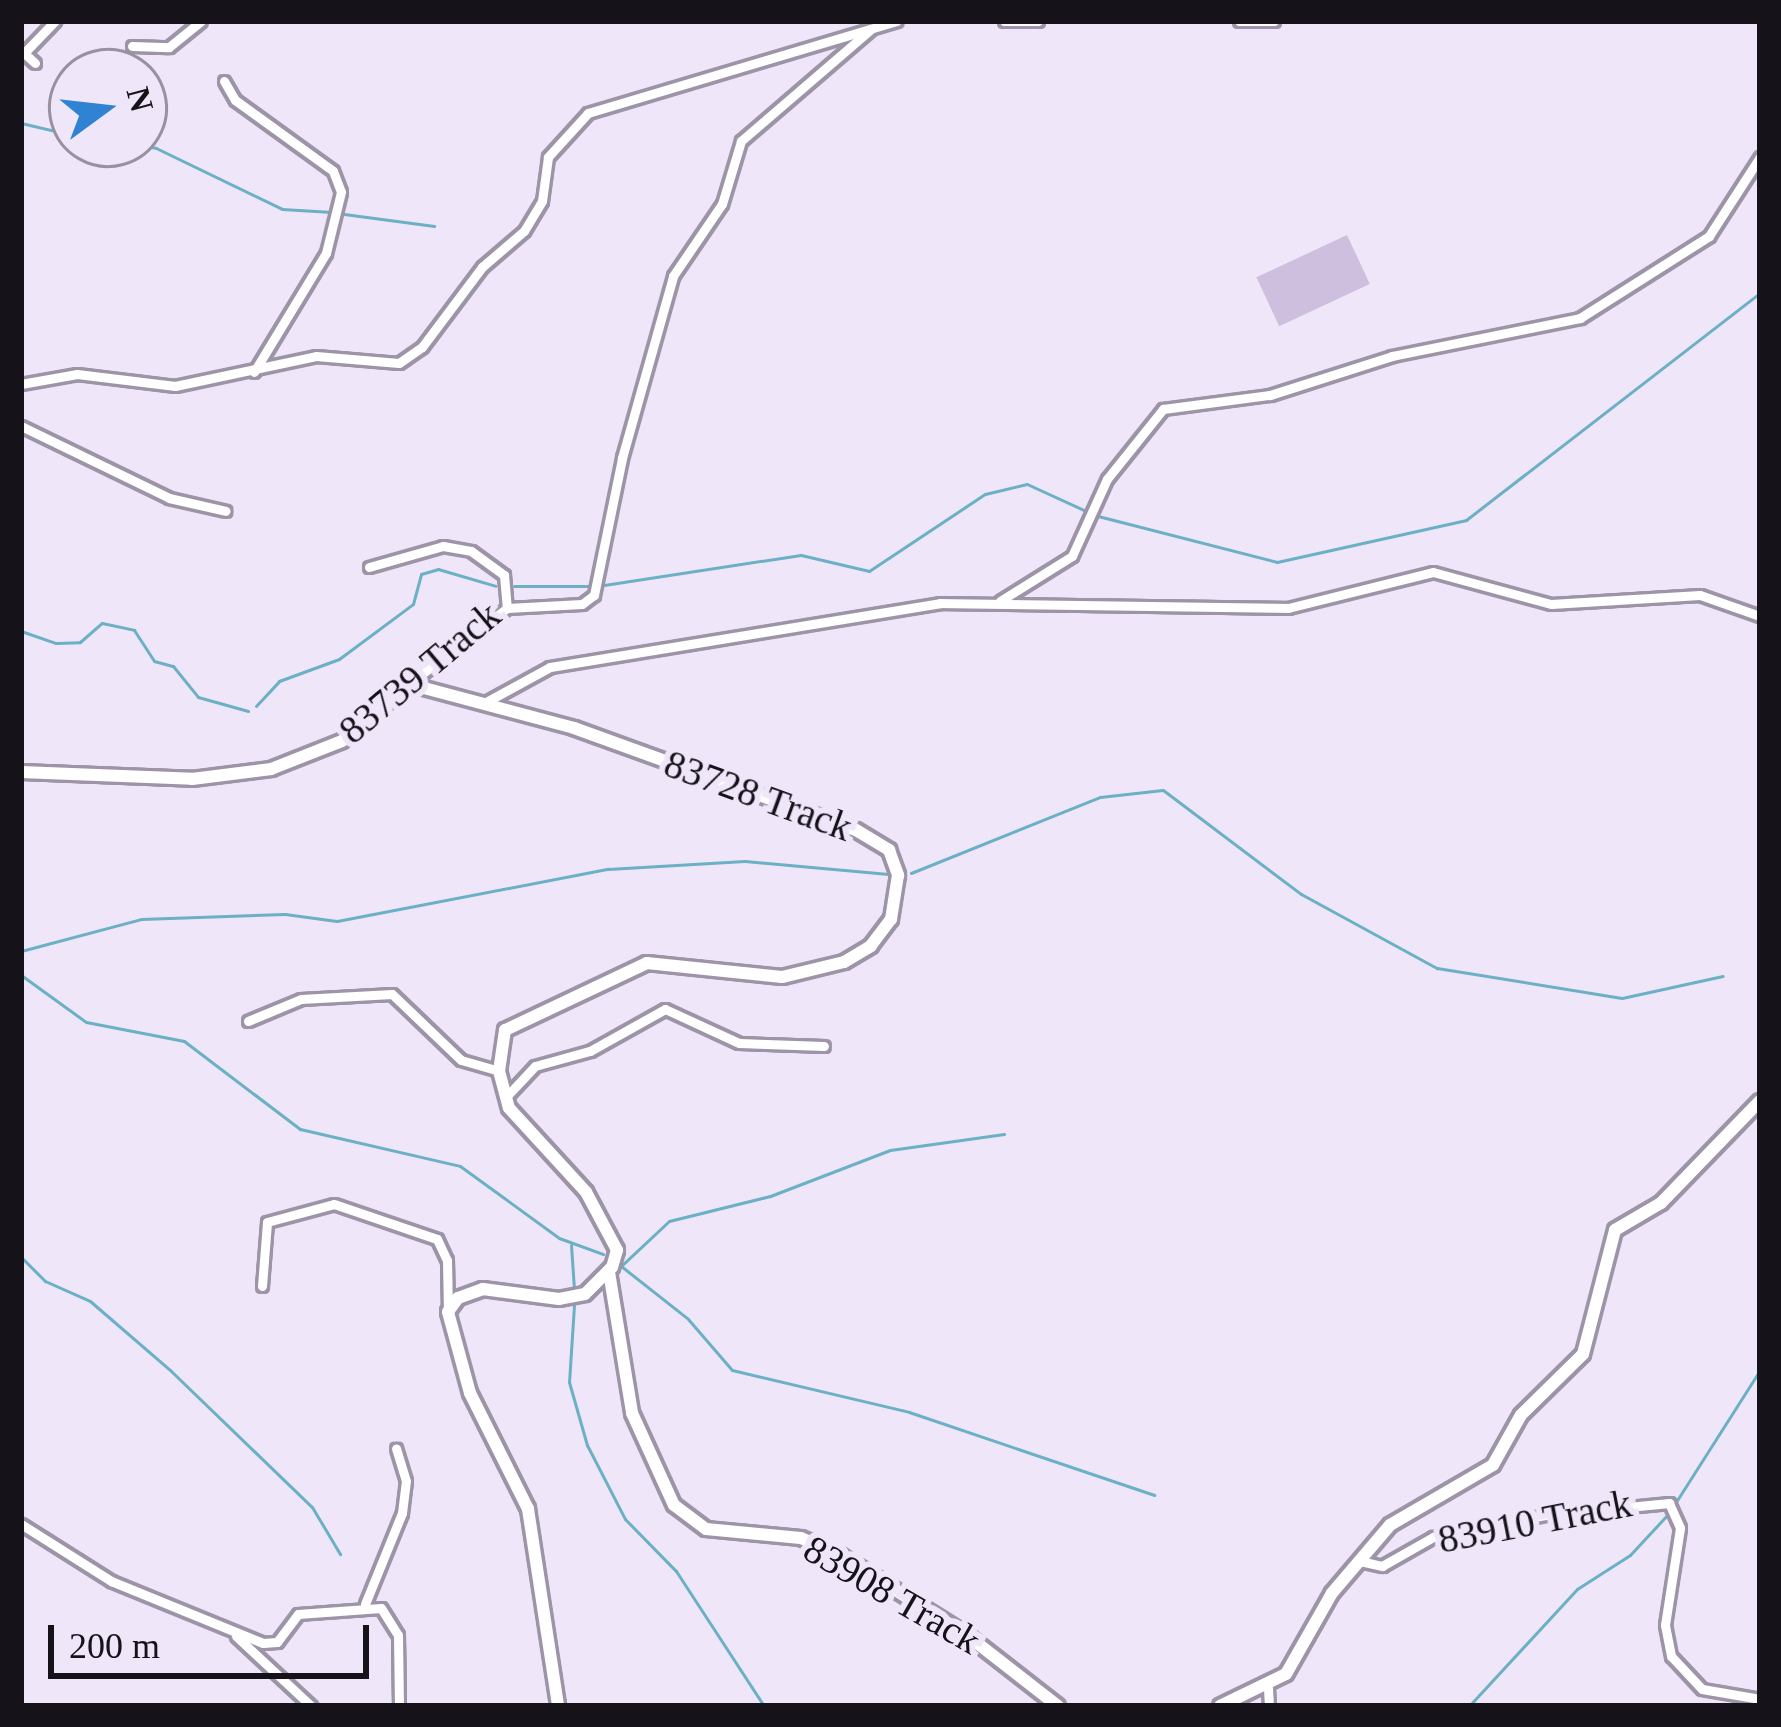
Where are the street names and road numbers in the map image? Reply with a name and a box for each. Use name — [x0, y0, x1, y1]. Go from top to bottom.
street label: 83739 Track — [330, 592, 510, 754]
street label: 83728 Track — [658, 740, 858, 852]
street label: 83910 Track — [1434, 1480, 1636, 1564]
street label: 83908 Track — [795, 1526, 989, 1664]

